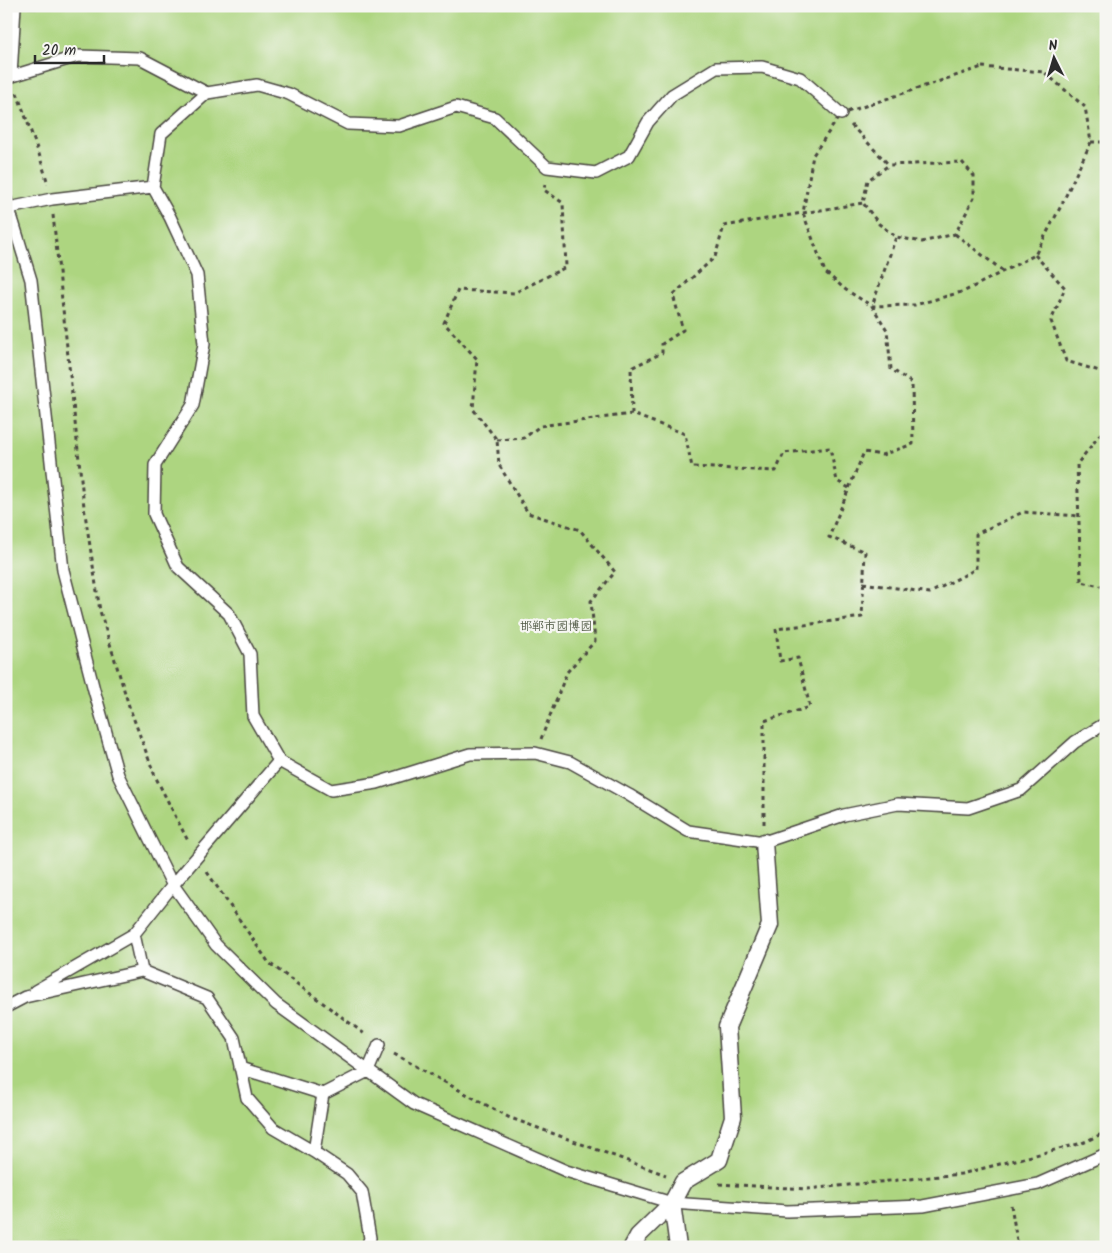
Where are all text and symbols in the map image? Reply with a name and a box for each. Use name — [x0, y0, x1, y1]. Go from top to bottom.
scale bar — [35, 32, 104, 64]
north arrow — [1030, 32, 1080, 82]
text: N — [1048, 35, 1058, 57]
text: 20 m — [42, 39, 76, 63]
park label: 邯郸市园博园 — [520, 617, 592, 636]

